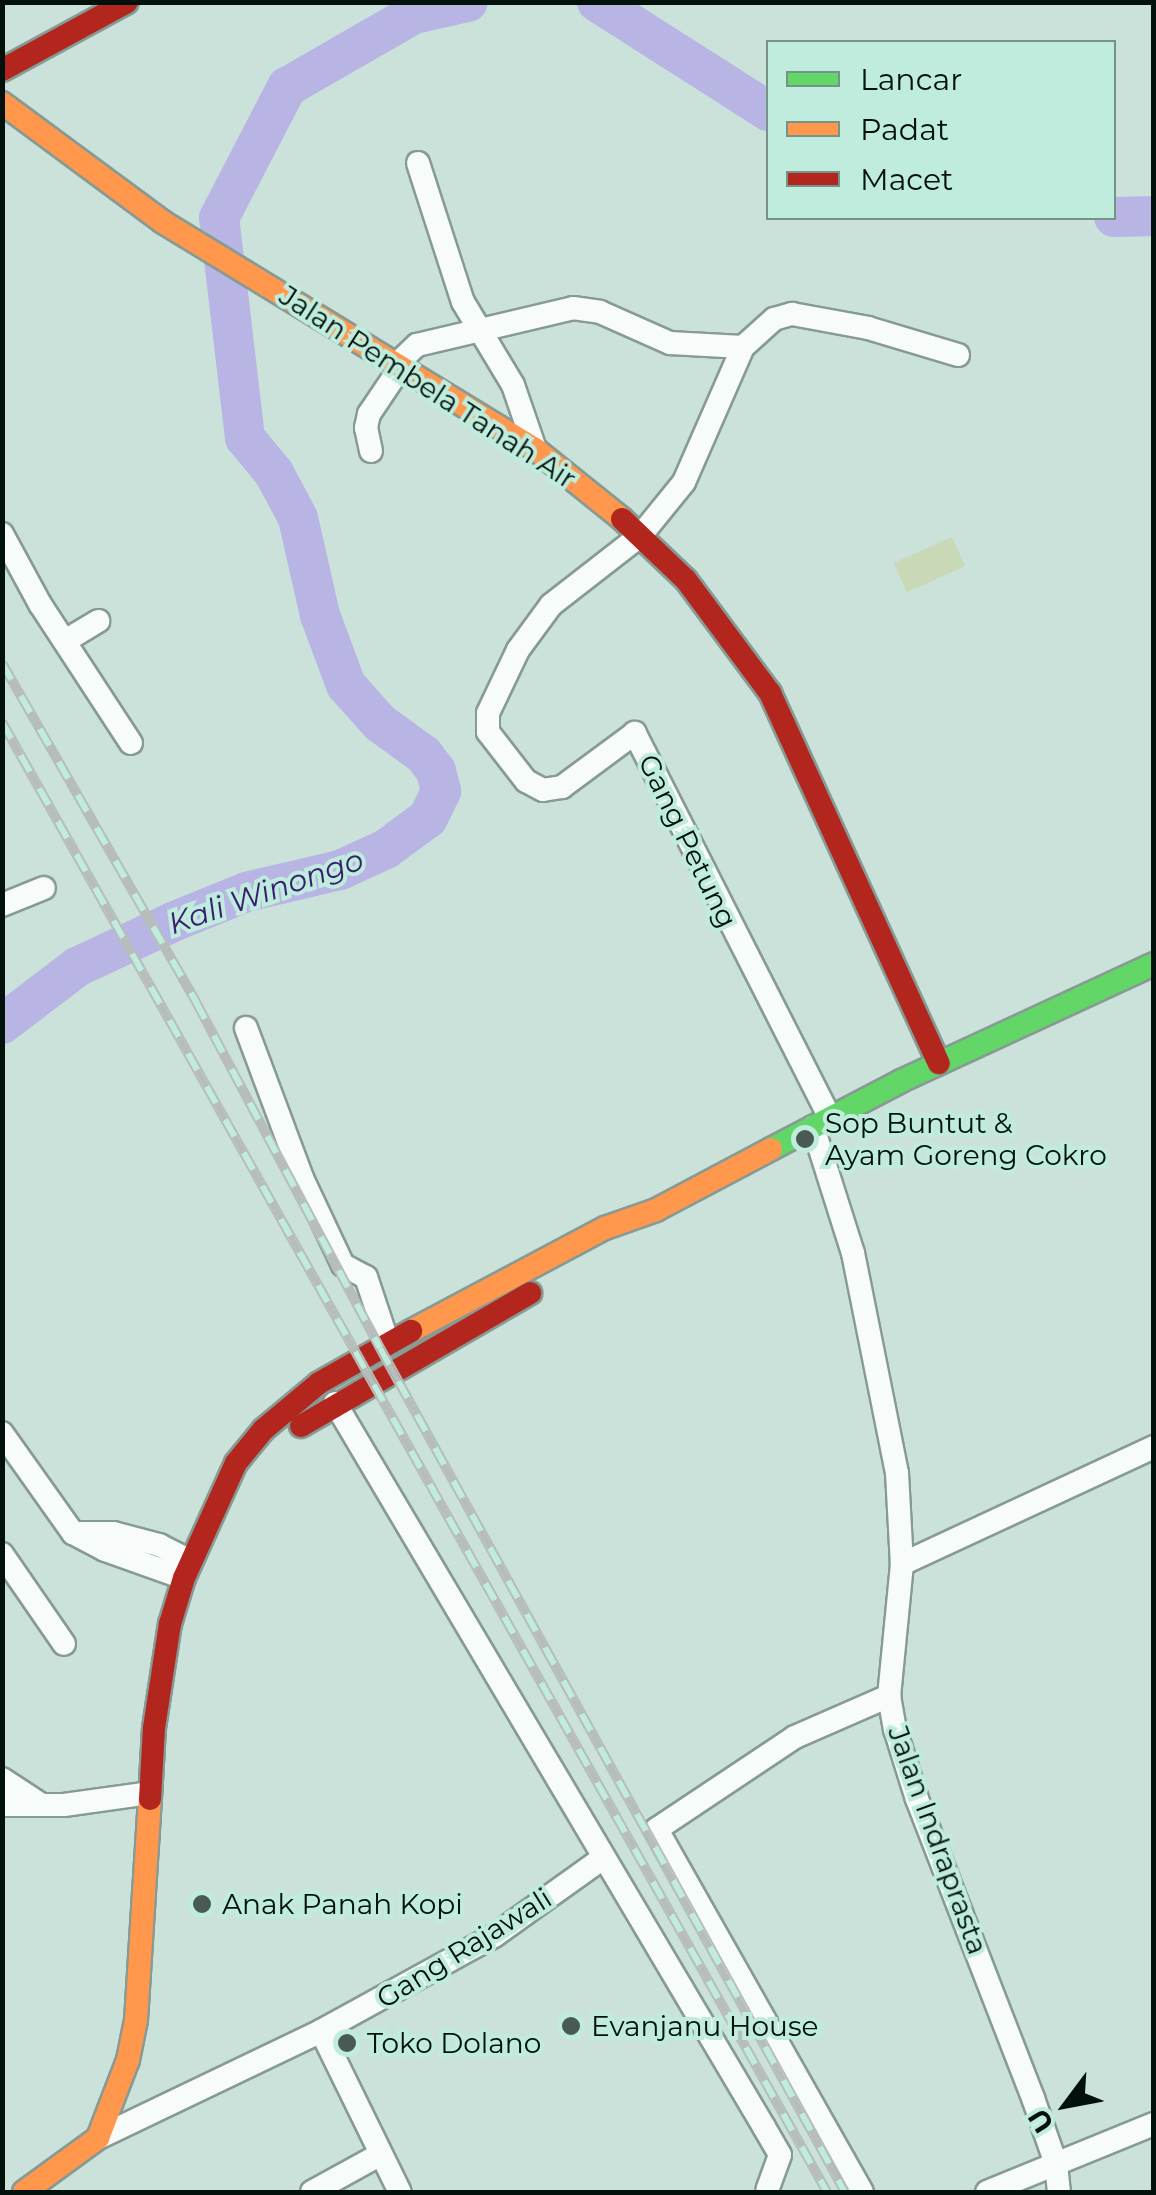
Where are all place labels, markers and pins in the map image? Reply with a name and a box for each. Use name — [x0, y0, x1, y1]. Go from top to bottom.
place label: Sop Buntut & Ayam Goreng Cokro — [825, 1106, 1107, 1172]
marker: Sop Buntut & Ayam Goreng Cokro — [794, 1128, 816, 1150]
place label: Anak Panah Kopi — [222, 1887, 463, 1921]
marker: Anak Panah Kopi — [191, 1893, 213, 1915]
place label: Evanjanu House — [591, 2009, 818, 2043]
marker: Evanjanu House — [560, 2015, 582, 2037]
place label: Toko Dolano — [367, 2026, 541, 2060]
marker: Toko Dolano — [336, 2032, 358, 2054]

